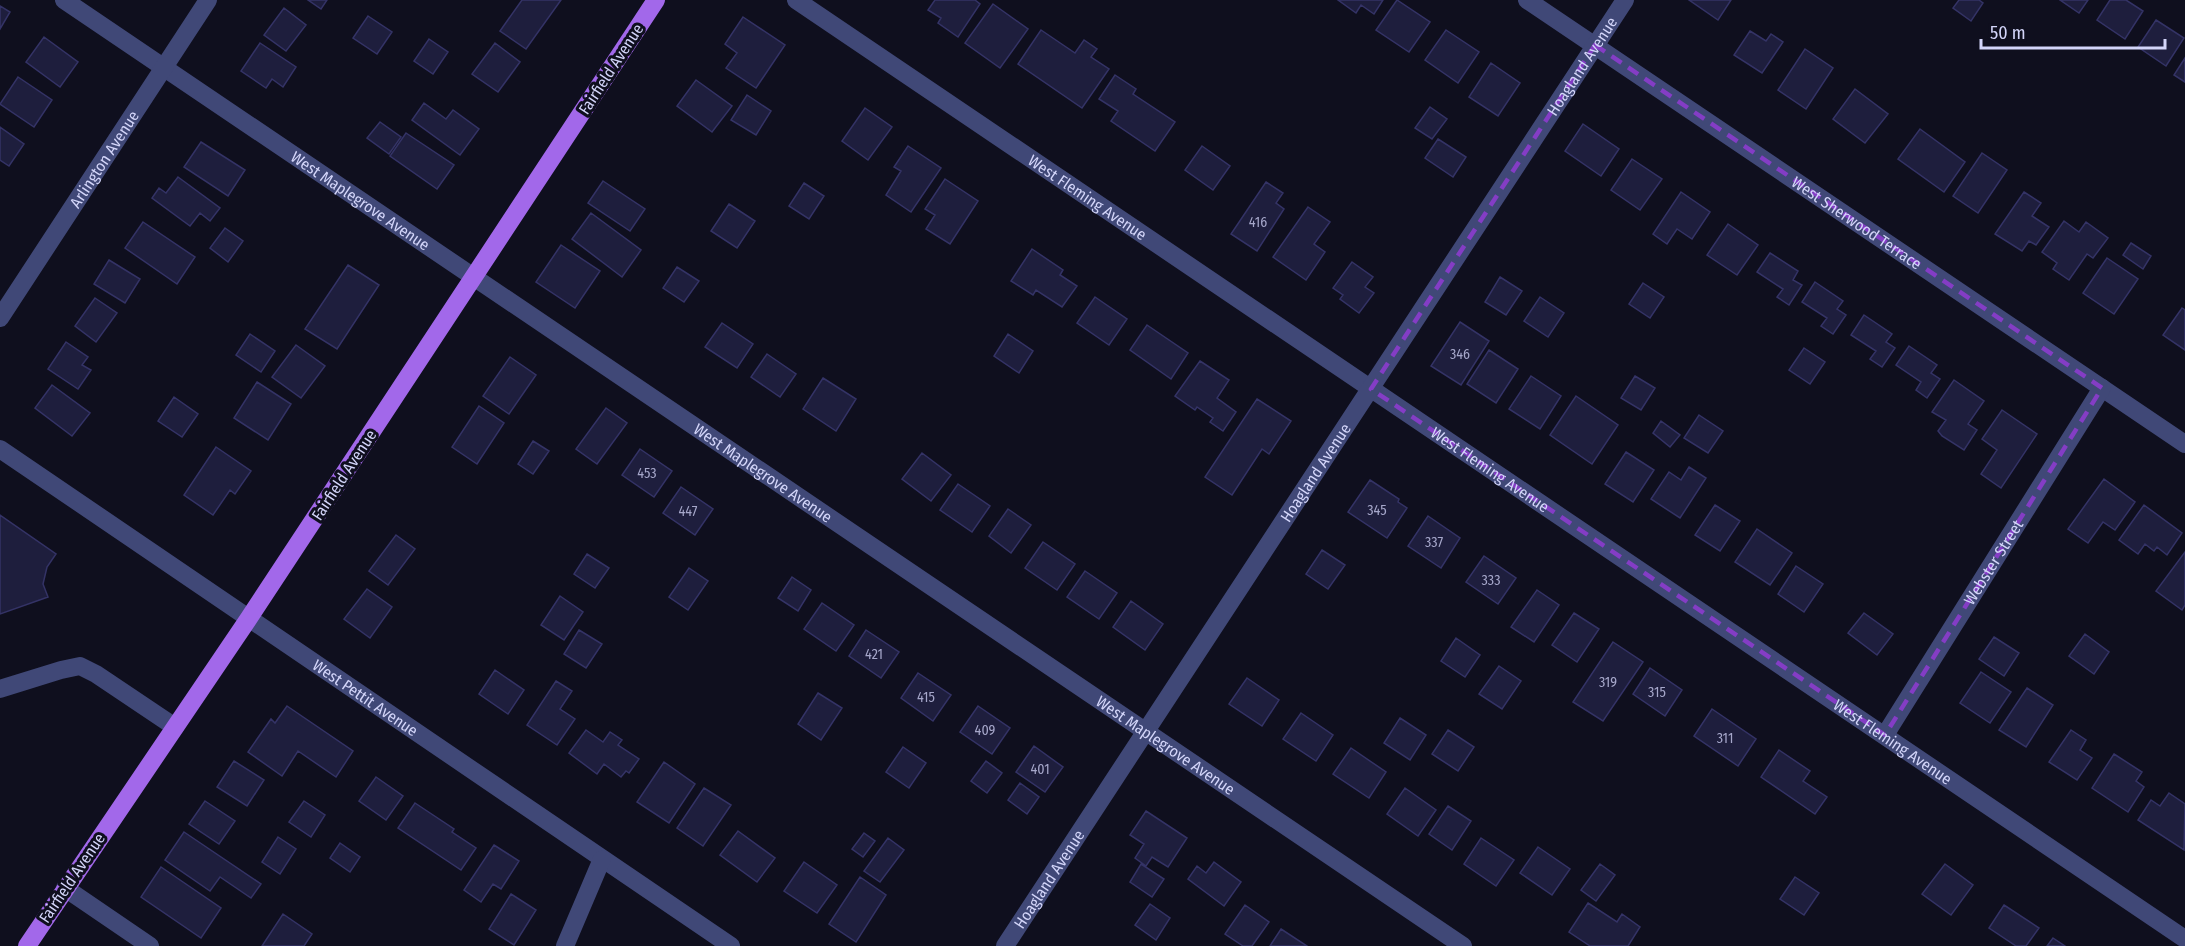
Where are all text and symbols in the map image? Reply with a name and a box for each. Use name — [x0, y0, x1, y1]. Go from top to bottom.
scale bar — [1981, 12, 2166, 50]
street label: Hoagland Avenue — [1542, 13, 1621, 119]
street label: Fairfield Avenue — [575, 20, 647, 118]
text: 50 m — [1990, 22, 2026, 44]
street label: Arlington Avenue — [65, 107, 143, 211]
street label: West Maplegrove Avenue — [288, 147, 434, 254]
street label: West Fleming Avenue — [1025, 150, 1150, 244]
street label: West Sherwood Terrace — [1788, 172, 1926, 273]
house number: 416 — [1249, 214, 1267, 231]
house number: 346 — [1450, 346, 1470, 363]
street label: West Maplegrove Avenue — [690, 419, 836, 526]
street label: Hoagland Avenue — [1276, 420, 1355, 526]
street label: West Fleming Avenue — [1427, 423, 1553, 516]
street label: Fairfield Avenue — [308, 426, 380, 524]
house number: 453 — [637, 465, 657, 482]
house number: 345 — [1367, 502, 1387, 519]
house number: 447 — [679, 503, 698, 520]
street label: Webster Street — [1959, 515, 2027, 608]
house number: 337 — [1425, 534, 1443, 551]
house number: 333 — [1482, 572, 1500, 589]
house number: 421 — [865, 646, 883, 663]
street label: West Pettit Avenue — [309, 655, 422, 740]
house number: 319 — [1599, 674, 1617, 691]
house number: 315 — [1648, 684, 1666, 701]
house number: 415 — [917, 689, 935, 706]
street label: West Maplegrove Avenue — [1093, 691, 1239, 799]
street label: West Fleming Avenue — [1830, 695, 1956, 788]
house number: 409 — [975, 722, 996, 739]
house number: 311 — [1717, 730, 1733, 747]
house number: 401 — [1030, 761, 1050, 778]
street label: Hoagland Avenue — [1010, 826, 1088, 932]
street label: Fairfield Avenue — [35, 829, 109, 927]

